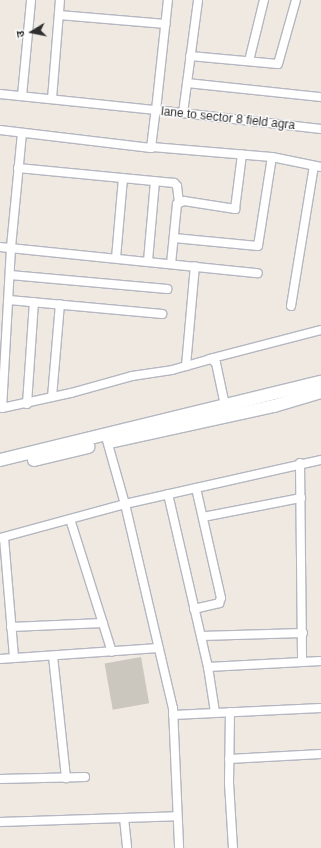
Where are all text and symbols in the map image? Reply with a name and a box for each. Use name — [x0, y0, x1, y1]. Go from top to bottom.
north arrow — [12, 12, 52, 52]
text: उ — [14, 30, 27, 38]
street label: lane to sector 8 field agra — [160, 105, 296, 133]

